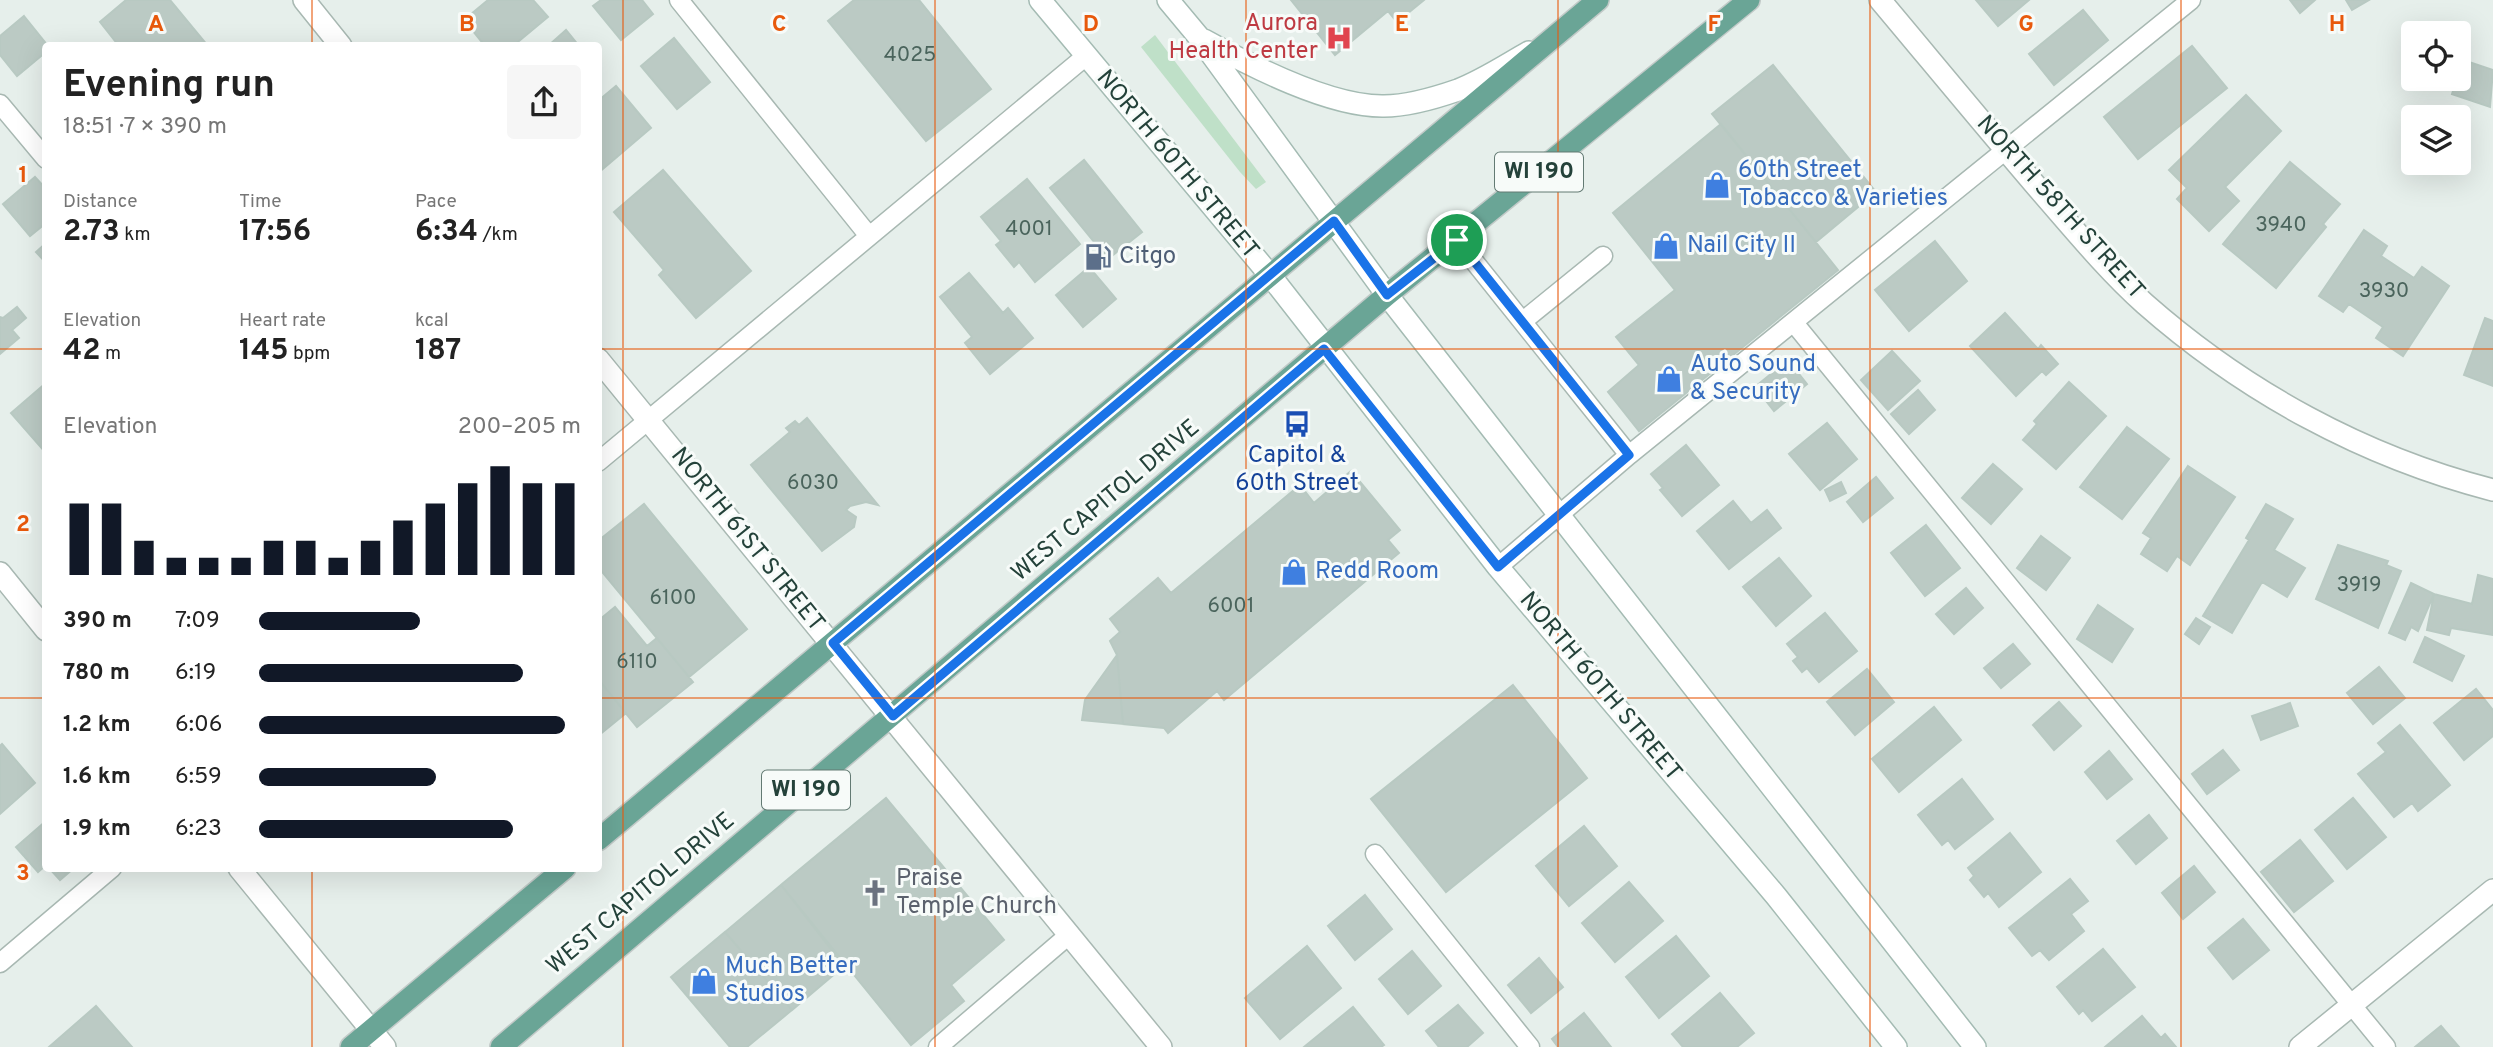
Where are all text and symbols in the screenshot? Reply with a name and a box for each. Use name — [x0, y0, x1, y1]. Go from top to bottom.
place label: Aurora Health Center — [1168, 9, 1318, 67]
text: A — [148, 11, 164, 40]
text: B — [459, 11, 475, 40]
text: C — [772, 11, 786, 40]
text: D — [1083, 11, 1099, 40]
text: E — [1395, 11, 1409, 40]
text: F — [1707, 11, 1721, 40]
text: G — [2018, 11, 2034, 40]
text: H — [2329, 11, 2345, 40]
map controls — [2401, 21, 2471, 175]
button: locate — [2401, 21, 2471, 91]
hospital icon: Aurora Health Center — [1324, 23, 1354, 53]
house number: 4025 — [884, 42, 936, 69]
text: Evening run — [63, 62, 275, 111]
street label: NORTH 60TH STREET — [1089, 64, 1265, 266]
button: share — [507, 65, 581, 139]
button: layers — [2401, 105, 2471, 175]
street label: NORTH 58TH STREET — [1969, 110, 2151, 306]
text: 18:51 · 7 × 390 m — [63, 113, 227, 142]
road number: WI 190 — [1495, 153, 1583, 192]
place label: 60th Street Tobacco & Varieties — [1738, 156, 1948, 214]
text: 1 — [18, 162, 28, 191]
shop icon: 60th Street Tobacco & Varieties — [1702, 170, 1732, 200]
text: Distance — [63, 190, 138, 214]
text: Time — [239, 190, 282, 214]
text: Pace — [415, 190, 457, 214]
pin — [1427, 210, 1487, 270]
house number: 3940 — [2255, 212, 2307, 239]
text: 2.73 — [63, 214, 120, 251]
text: 17:56 — [239, 214, 311, 251]
text: 6:34 — [415, 214, 478, 251]
house number: 4001 — [1005, 216, 1053, 243]
icon: arrive — [1438, 221, 1476, 259]
text: km — [120, 223, 151, 247]
text: /km — [478, 223, 518, 247]
shop icon: Nail City II — [1651, 231, 1681, 261]
place label: Nail City II — [1687, 231, 1796, 261]
fuel station icon: Citgo — [1083, 242, 1113, 272]
place label: Citgo — [1119, 242, 1176, 272]
house number: 3930 — [2359, 278, 2409, 305]
text: Elevation — [63, 309, 141, 333]
text: Heart rate — [239, 309, 326, 333]
text: kcal — [415, 309, 449, 333]
text: 42 — [63, 333, 101, 370]
text: 145 — [239, 333, 289, 370]
text: 187 — [415, 333, 461, 370]
text: m — [101, 342, 121, 366]
text: bpm — [289, 342, 330, 366]
place label: Auto Sound & Security — [1690, 350, 1816, 408]
shop icon: Auto Sound & Security — [1654, 364, 1684, 394]
bus stop icon: Capitol & 60th Street — [1282, 409, 1312, 439]
text: Elevation — [63, 413, 158, 442]
text: 200–205 m — [458, 413, 581, 442]
street label: WEST CAPITOL DRIVE — [1006, 413, 1206, 589]
place label: Capitol & 60th Street — [1235, 441, 1359, 499]
street label: NORTH 61ST STREET — [663, 442, 831, 638]
house number: 6030 — [787, 470, 839, 497]
text: 2 — [16, 511, 30, 540]
shop icon: Redd Room — [1279, 557, 1309, 587]
place label: Redd Room — [1315, 557, 1439, 587]
house number: 3919 — [2336, 572, 2382, 599]
house number: 6100 — [649, 585, 697, 612]
street label: NORTH 60TH STREET — [1512, 586, 1688, 788]
house number: 6001 — [1207, 593, 1255, 620]
text: 390 m — [63, 607, 132, 636]
text: 7:09 — [175, 607, 220, 636]
house number: 6110 — [616, 649, 658, 676]
text: 780 m — [63, 659, 130, 688]
text: 6:19 — [175, 659, 216, 688]
text: 1.2 km — [63, 711, 131, 740]
text: 6:06 — [175, 711, 222, 740]
text: 1.6 km — [63, 763, 131, 792]
text: 6:59 — [175, 763, 222, 792]
road number: WI 190 — [762, 770, 850, 810]
street label: WEST CAPITOL DRIVE — [541, 806, 741, 982]
text: 1.9 km — [63, 815, 131, 844]
text: 6:23 — [175, 815, 222, 844]
text: 3 — [16, 860, 30, 889]
place label: Praise Temple Church — [896, 864, 1057, 922]
church icon: Praise Temple Church — [860, 878, 890, 908]
place label: Much Better Studios — [725, 952, 858, 1010]
shop icon: Much Better Studios — [689, 966, 719, 996]

